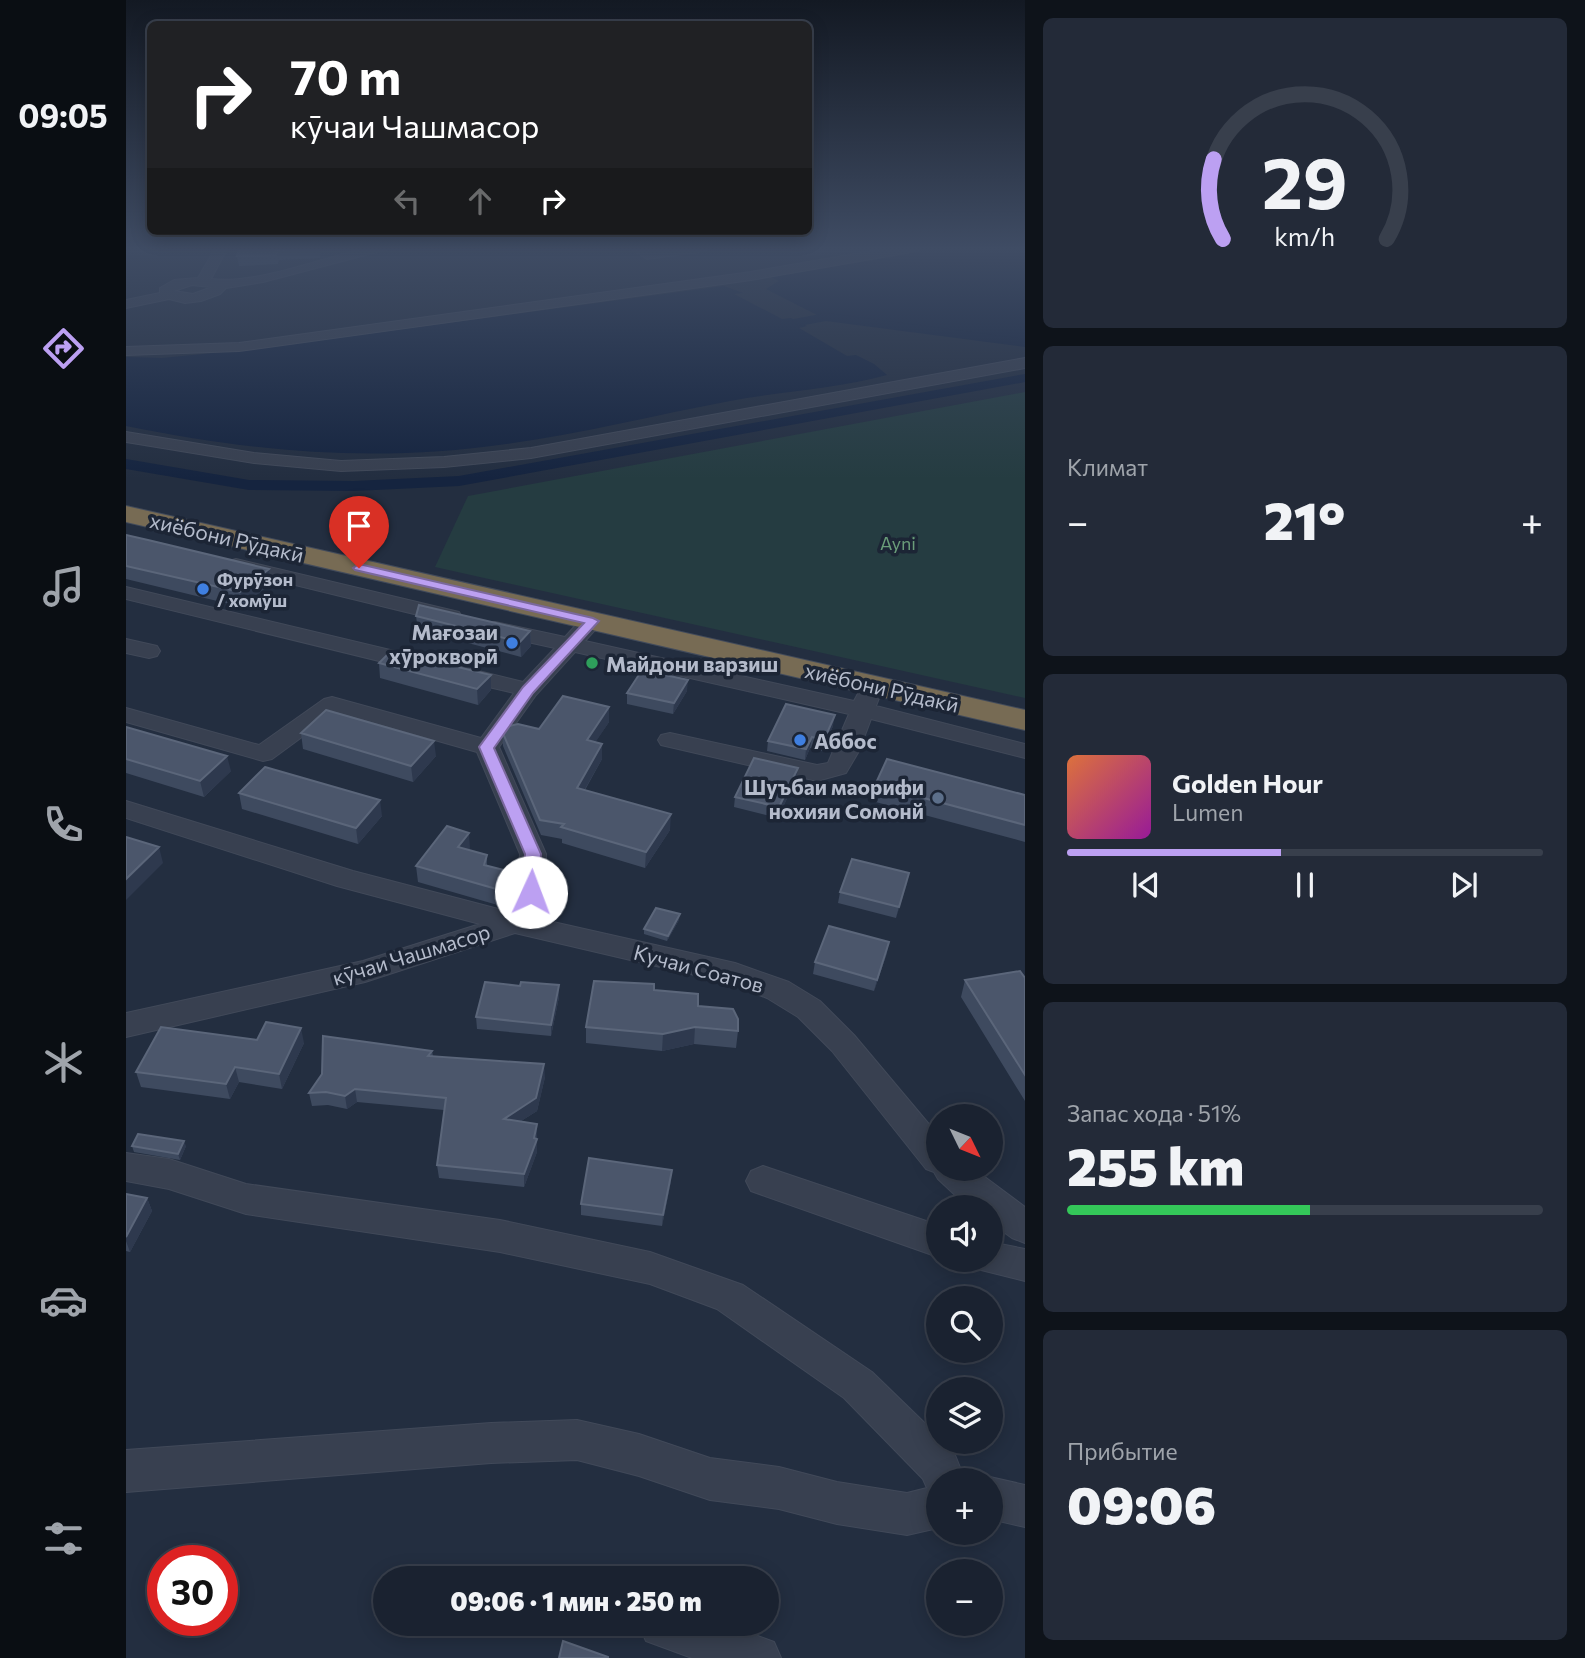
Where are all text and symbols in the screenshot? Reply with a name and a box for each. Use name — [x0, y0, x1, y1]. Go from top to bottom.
text: 70 m — [290, 45, 401, 105]
icon: right — [175, 49, 266, 140]
text: 09:05 — [18, 95, 108, 135]
text: кӯчаи Чашмасор — [290, 105, 540, 145]
text: 29 — [1262, 135, 1348, 224]
icon: left — [388, 182, 426, 220]
icon: ahead — [461, 182, 499, 220]
icon: right — [534, 182, 572, 220]
text: km/h — [1275, 221, 1335, 251]
icon: directions — [39, 324, 88, 373]
text: Климат — [1067, 453, 1148, 481]
text: 21° — [1264, 487, 1345, 551]
pin — [329, 496, 389, 568]
text: − — [1067, 497, 1089, 544]
text: + — [1521, 497, 1543, 544]
street label: хиёбони Рӯдакӣ — [147, 507, 307, 567]
icon: arrive — [340, 507, 378, 545]
park label: Ayni — [880, 532, 916, 554]
icon: music — [39, 562, 88, 611]
place label: Фурӯзон / хомӯш — [217, 568, 293, 611]
marker: Фурӯзон / хомӯш — [195, 581, 211, 597]
place label: Мағозаи хӯрокворӣ — [389, 619, 498, 668]
marker: Мағозаи хӯрокворӣ — [504, 635, 520, 651]
place label: Майдони варзиш — [606, 651, 778, 676]
marker: Майдони варзиш — [584, 655, 600, 671]
street label: хиёбони Рӯдакӣ — [802, 657, 962, 717]
place label: Аббос — [814, 728, 877, 753]
marker: Аббос — [792, 732, 808, 748]
text: Golden Hour — [1172, 767, 1323, 798]
place label: Шуъбаи маорифи нохияи Сомонй — [744, 774, 924, 823]
marker: Шуъбаи маорифи нохияи Сомонй — [930, 790, 946, 806]
text: Lumen — [1172, 798, 1243, 826]
icon: phone — [39, 800, 88, 849]
position arrow — [494, 855, 568, 929]
icon: previous — [1127, 866, 1165, 904]
icon: pause — [1286, 866, 1324, 904]
icon: next — [1445, 866, 1483, 904]
street label: кӯчаи Чашмасор — [329, 918, 493, 990]
street label: Кучаи Соатов — [631, 939, 767, 997]
icon: climate — [39, 1038, 88, 1087]
text: Запас хода · 51% — [1067, 1099, 1241, 1127]
north arrow — [926, 1104, 1003, 1181]
map controls — [926, 1104, 1003, 1636]
text: 255 km — [1067, 1133, 1244, 1197]
button: sound — [926, 1195, 1003, 1272]
icon: car — [39, 1276, 88, 1325]
button: search — [926, 1286, 1003, 1363]
button: layers — [926, 1377, 1003, 1454]
text: Прибытие — [1067, 1437, 1178, 1465]
button: + — [926, 1468, 1003, 1545]
text: 09:06 — [1067, 1471, 1216, 1535]
icon: filters — [39, 1514, 88, 1563]
speed limit sign: 30 — [147, 1545, 238, 1636]
button: − — [926, 1559, 1003, 1636]
text: 09:06 · 1 мин · 250 m — [450, 1585, 702, 1616]

